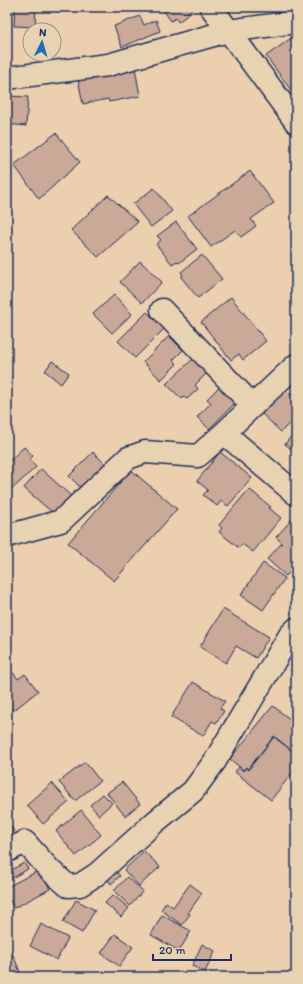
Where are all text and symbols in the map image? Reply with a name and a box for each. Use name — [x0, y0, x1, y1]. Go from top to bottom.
north arrow — [22, 22, 62, 62]
text: N — [39, 26, 47, 39]
scale bar — [153, 936, 231, 962]
text: 20 m — [159, 943, 186, 957]

